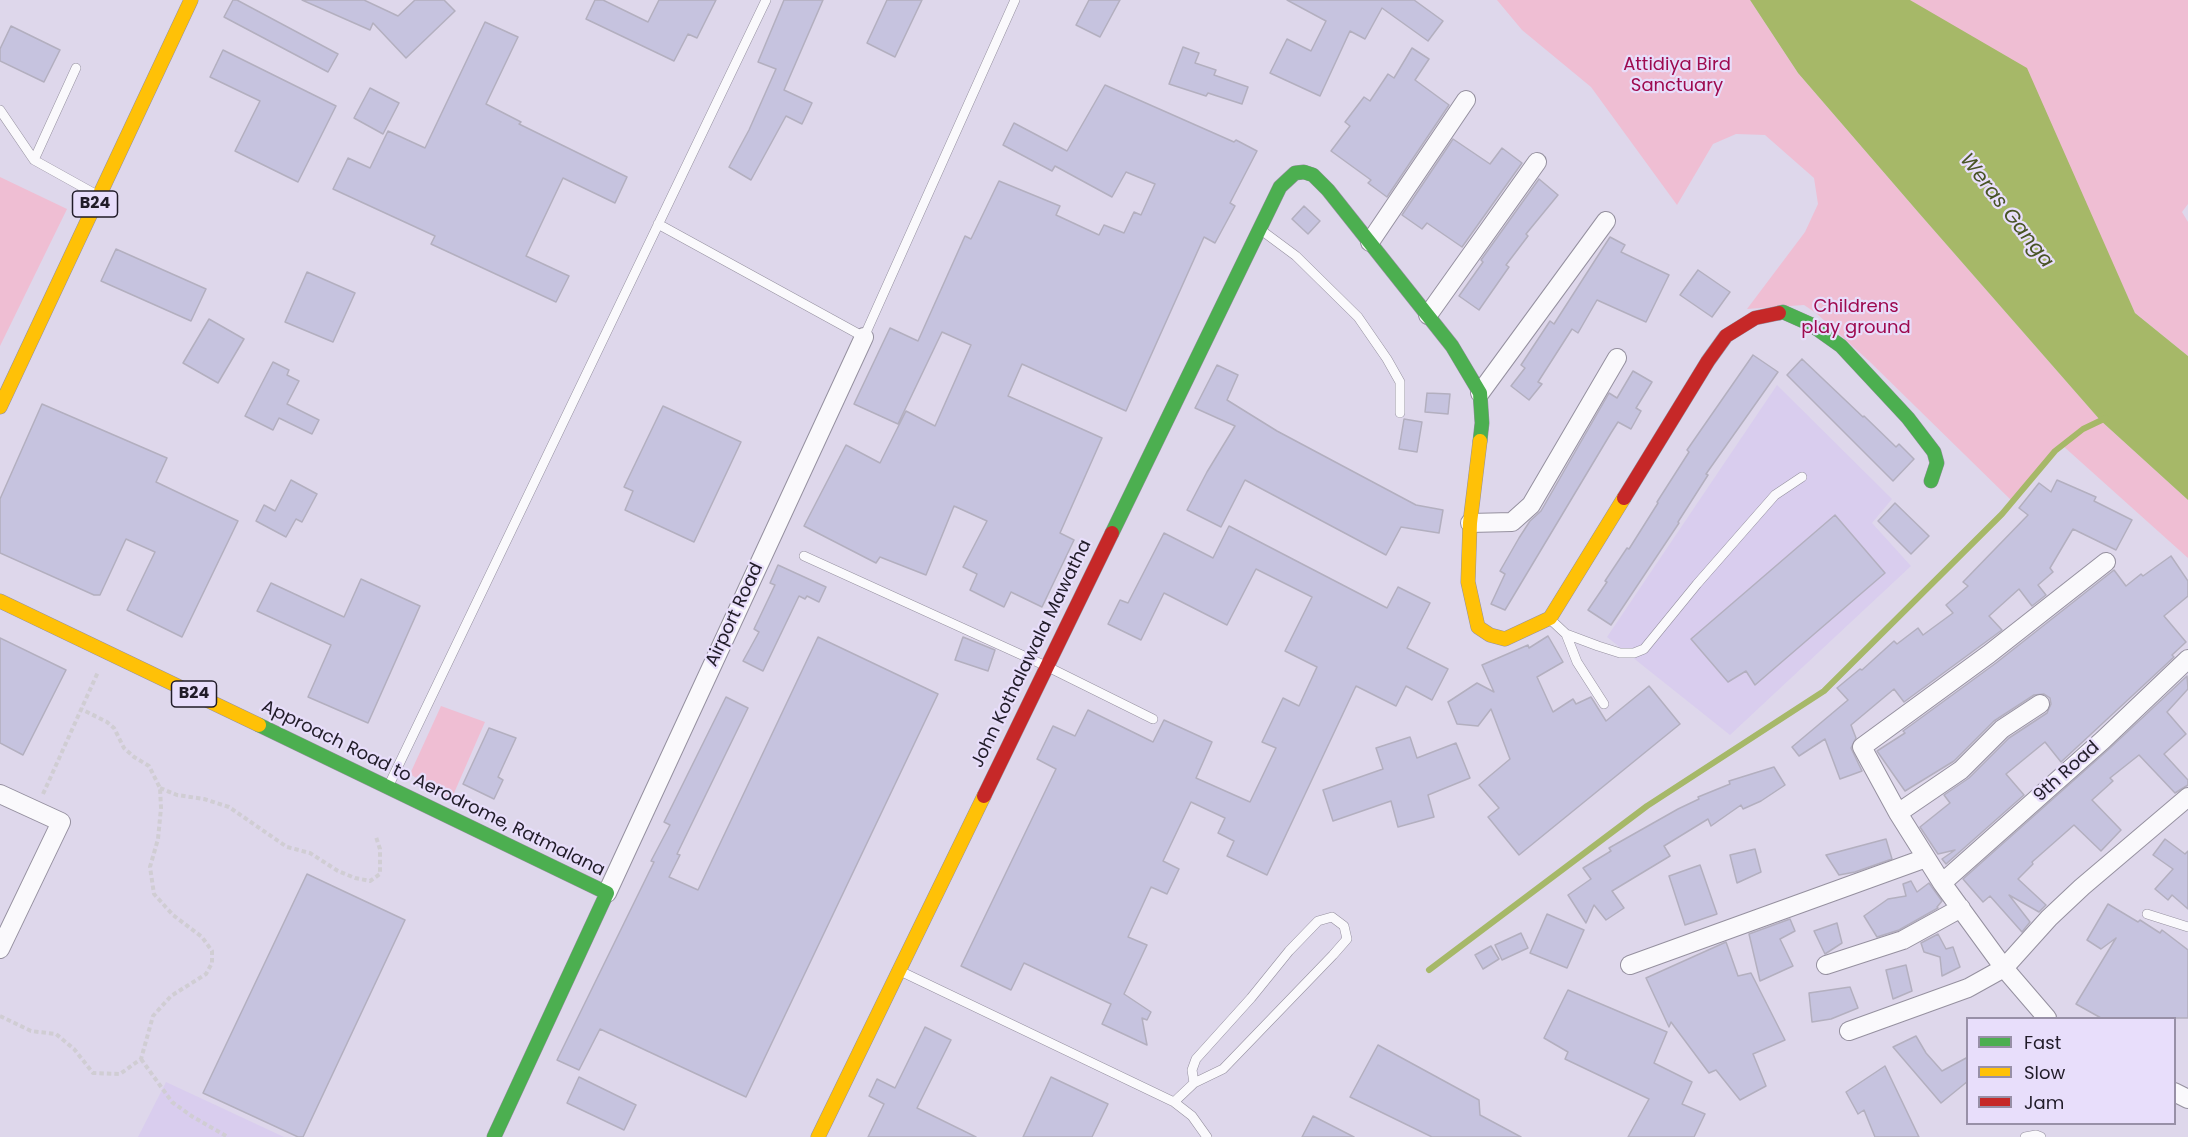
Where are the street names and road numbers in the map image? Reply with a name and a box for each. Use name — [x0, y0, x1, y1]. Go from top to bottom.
road number: B24 — [72, 191, 118, 217]
street label: John Kothalawala Mawatha — [967, 536, 1097, 772]
street label: Airport Road — [702, 560, 768, 670]
road number: B24 — [172, 681, 216, 707]
street label: Approach Road to Aerodrome, Ratmalana — [258, 696, 608, 882]
street label: 9th Road — [2030, 737, 2104, 807]

